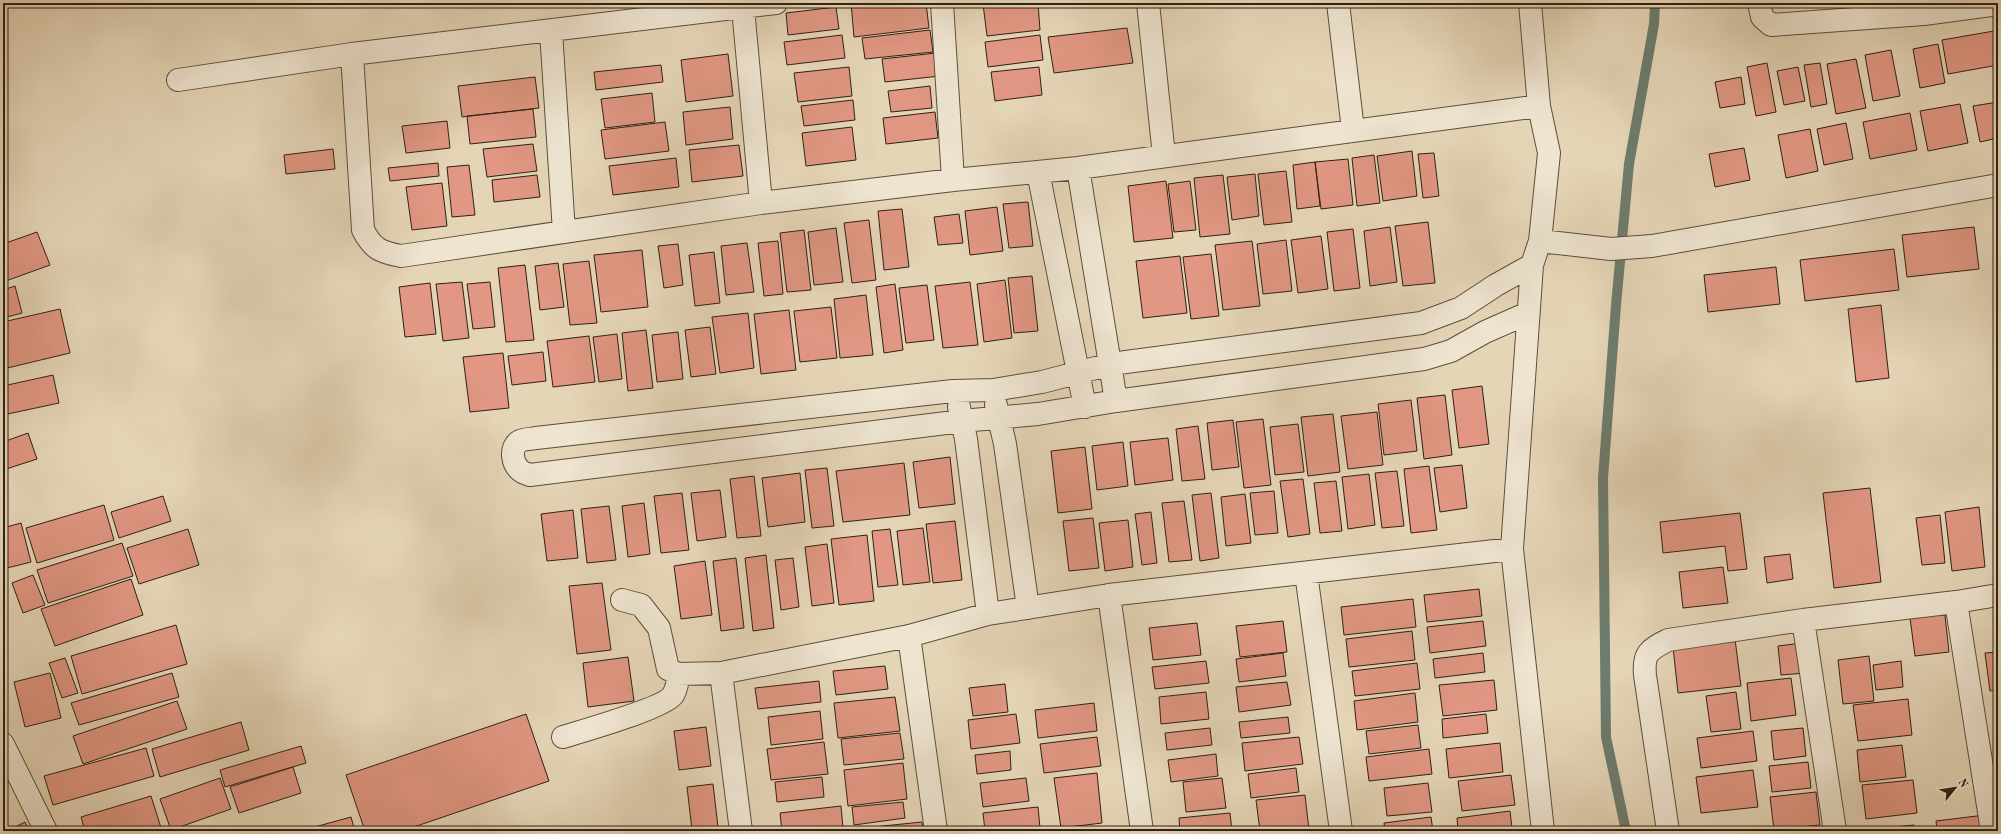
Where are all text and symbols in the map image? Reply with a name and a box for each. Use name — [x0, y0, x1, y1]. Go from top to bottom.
north arrow — [1935, 768, 1975, 808]
text: N — [1955, 777, 1970, 791]

